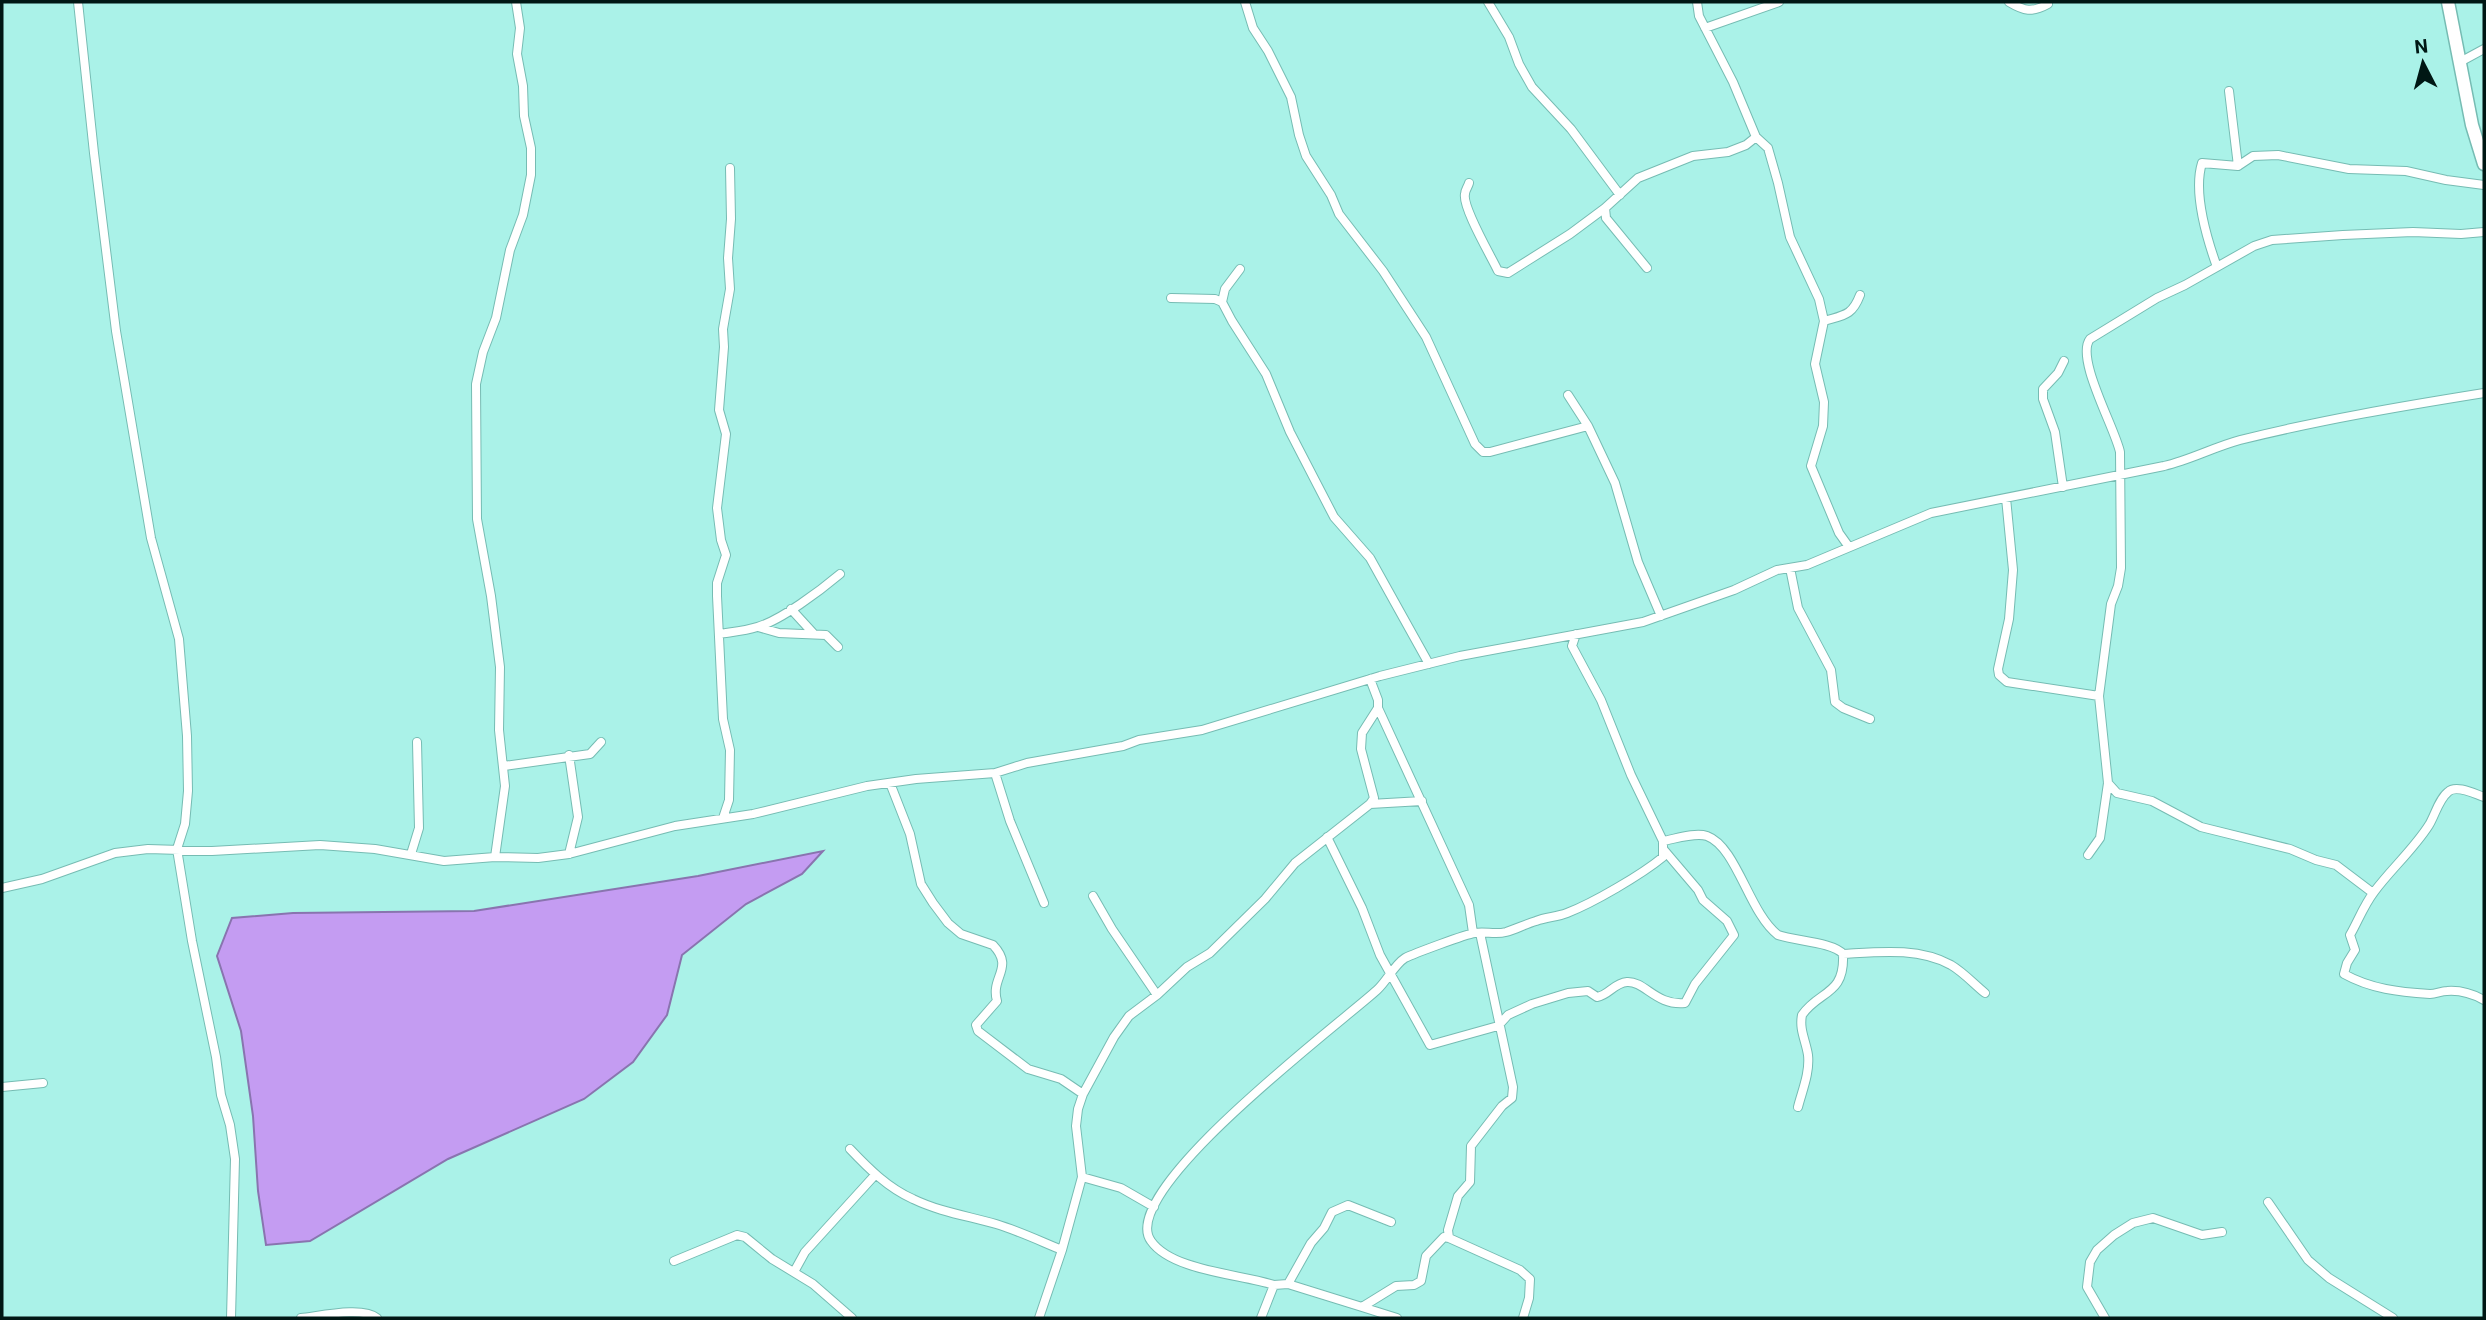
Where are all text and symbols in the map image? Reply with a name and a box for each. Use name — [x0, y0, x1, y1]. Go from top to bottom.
north arrow — [2388, 28, 2458, 98]
text: N — [2413, 34, 2429, 59]

